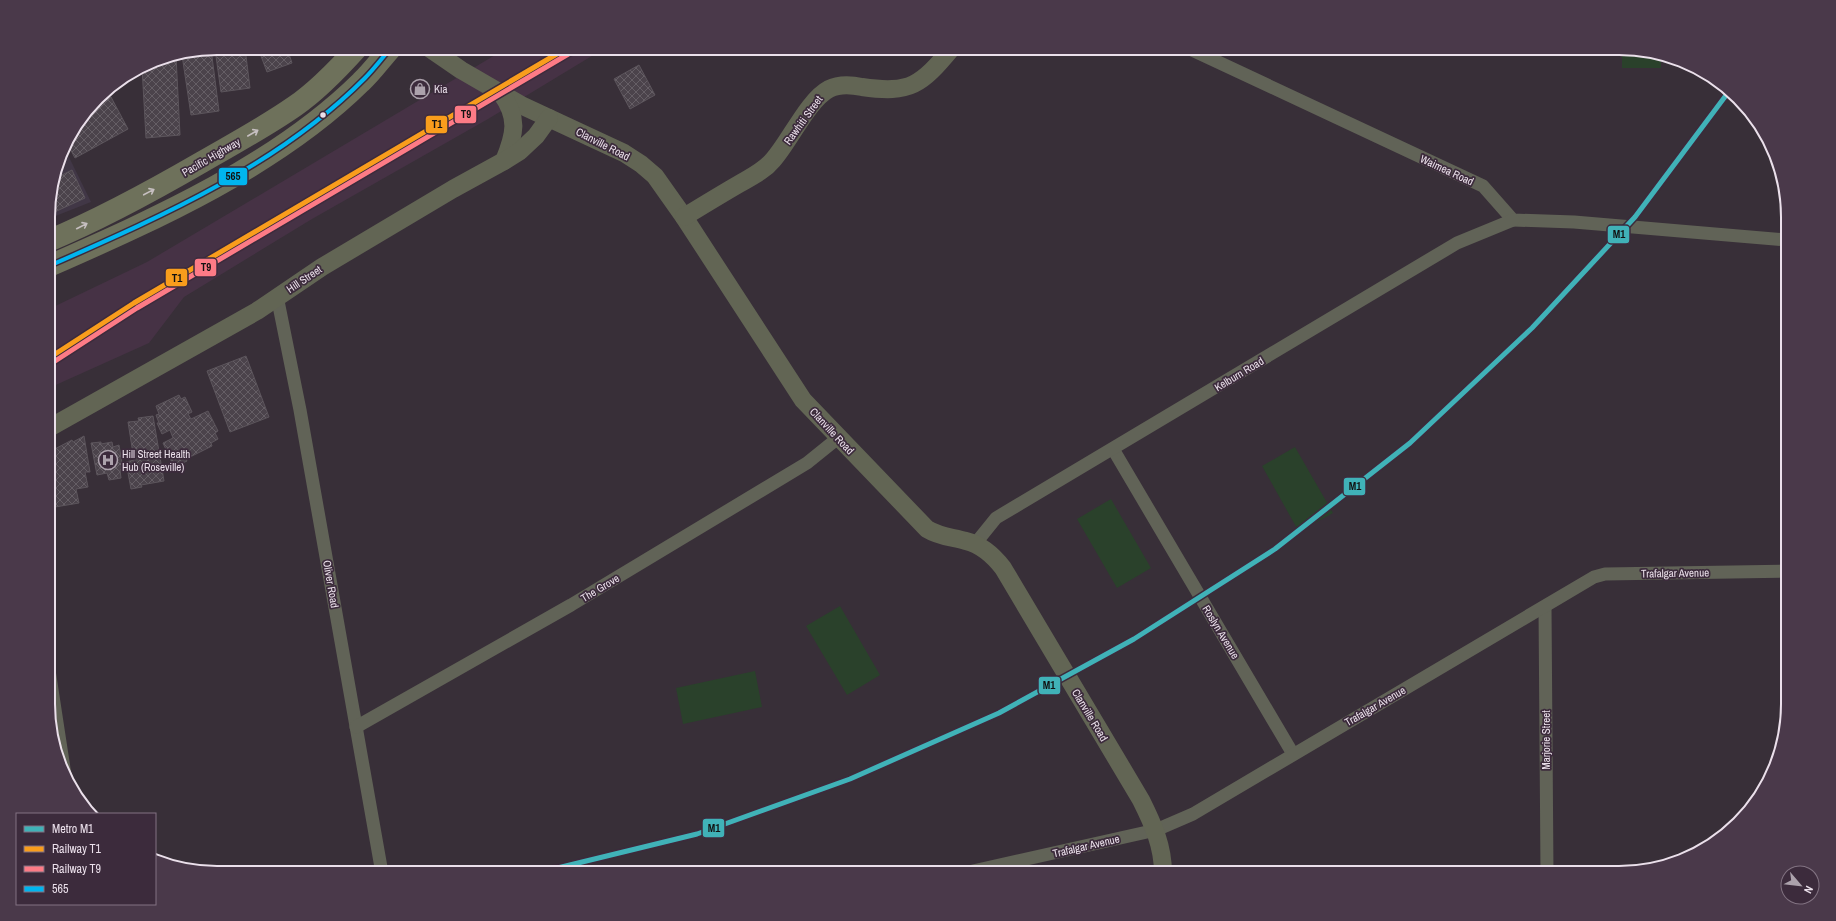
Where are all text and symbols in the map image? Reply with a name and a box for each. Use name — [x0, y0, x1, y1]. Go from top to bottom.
shop icon: Kia — [409, 78, 431, 100]
place label: Kia — [434, 82, 448, 96]
street label: Rawhiti Street — [781, 92, 826, 147]
line badge: T9 — [454, 105, 477, 124]
text: T9 — [461, 107, 471, 121]
unlabelled marker — [318, 110, 328, 120]
line badge: T1 — [425, 115, 448, 134]
text: T1 — [432, 117, 442, 131]
street label: Clanville Road — [574, 124, 632, 164]
one-way arrow — [247, 128, 259, 136]
street label: Pacific Highway — [179, 134, 243, 179]
street label: Waimea Road — [1418, 152, 1476, 188]
line badge: 565 — [218, 167, 248, 186]
text: 565 — [225, 169, 241, 183]
one-way arrow — [142, 187, 154, 195]
one-way arrow — [75, 222, 87, 229]
line badge: M1 — [1607, 225, 1630, 244]
text: M1 — [1613, 227, 1625, 241]
line badge: T9 — [194, 258, 217, 277]
text: T9 — [201, 260, 211, 274]
street label: Hill Street — [284, 262, 325, 296]
line badge: T1 — [165, 268, 188, 287]
text: T1 — [172, 271, 182, 285]
street label: Kelburn Road — [1212, 354, 1266, 394]
street label: Clanville Road — [807, 405, 857, 457]
place label: Hill Street Health Hub (Roseville) — [122, 447, 190, 474]
hospital icon: Hill Street Health Hub (Roseville) — [97, 449, 119, 471]
line badge: M1 — [1343, 477, 1366, 496]
text: M1 — [1349, 479, 1361, 493]
street label: Oliver Road — [320, 559, 342, 609]
street label: Trafalgar Avenue — [1641, 565, 1709, 581]
street label: The Grove — [578, 571, 622, 605]
street label: Roslyn Avenue — [1200, 603, 1242, 661]
line badge: M1 — [1038, 676, 1061, 695]
text: M1 — [1043, 678, 1055, 692]
street label: Trafalgar Avenue — [1342, 683, 1408, 729]
street label: Clanville Road — [1069, 686, 1111, 744]
street label: Marjorie Street — [1539, 710, 1553, 770]
legend — [16, 813, 156, 905]
line badge: M1 — [702, 818, 725, 838]
text: Metro M1 — [52, 821, 94, 837]
text: M1 — [708, 821, 720, 835]
street label: Trafalgar Avenue — [1051, 832, 1121, 860]
text: Railway T1 — [52, 841, 102, 857]
text: Railway T9 — [52, 861, 101, 877]
north arrow — [1780, 865, 1820, 905]
text: 565 — [52, 881, 69, 897]
text: N — [1801, 884, 1817, 896]

